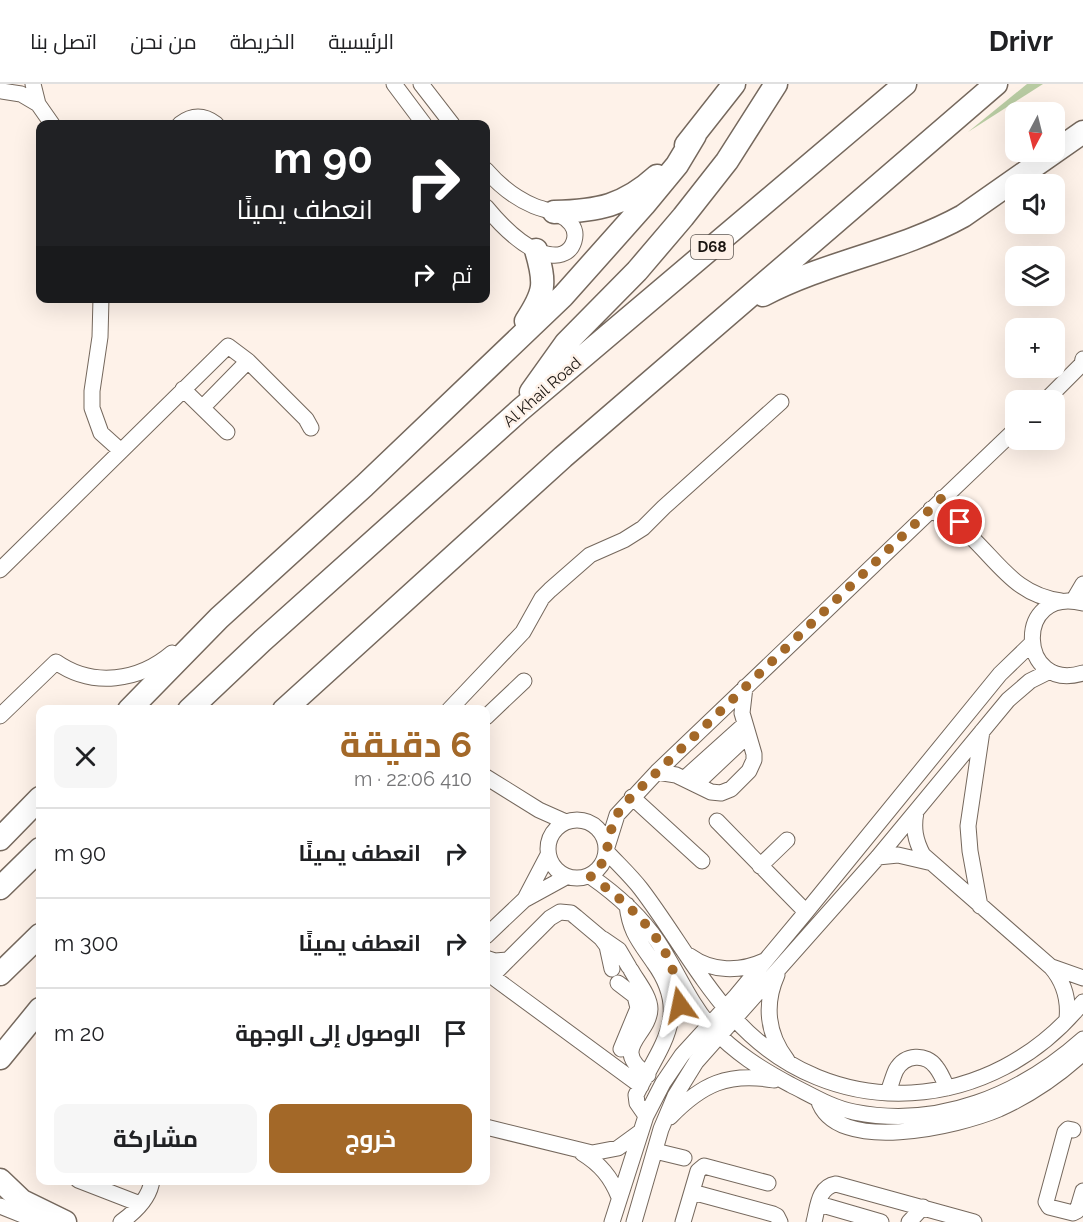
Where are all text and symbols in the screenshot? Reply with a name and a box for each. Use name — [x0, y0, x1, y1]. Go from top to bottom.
text: Drivr — [989, 25, 1053, 58]
text: اتصل بنا — [30, 29, 97, 54]
text: من نحن — [130, 29, 197, 54]
text: الخريطة — [230, 29, 295, 54]
text: الرئيسية — [328, 29, 394, 54]
north arrow — [1005, 102, 1065, 162]
map controls — [1005, 102, 1065, 450]
text: 90 m — [273, 134, 373, 183]
icon: right — [394, 144, 472, 222]
button: sound — [1005, 174, 1065, 234]
text: انعطف يمينًا — [236, 194, 373, 225]
road number: D68 — [691, 235, 733, 259]
button: layers — [1005, 246, 1065, 306]
icon: right — [407, 258, 440, 291]
text: ثم — [452, 262, 472, 288]
button: + — [1005, 318, 1065, 378]
street label: Al Khail Road — [499, 353, 585, 431]
button: − — [1005, 390, 1065, 450]
pin — [934, 496, 985, 547]
icon: arrive — [943, 505, 976, 538]
text: 6 دقيقة — [340, 723, 472, 765]
button: close — [54, 725, 117, 788]
text: 410 m · 22:06 — [354, 767, 472, 791]
icon: right — [439, 837, 472, 870]
text: 90 m — [54, 840, 106, 866]
text: انعطف يمينًا — [298, 840, 421, 866]
icon: right — [439, 927, 472, 960]
text: 300 m — [54, 930, 119, 956]
text: انعطف يمينًا — [298, 930, 421, 956]
position arrow — [648, 973, 712, 1037]
icon: arrive — [439, 1017, 472, 1050]
text: 20 m — [54, 1020, 105, 1046]
text: الوصول إلى الوجهة — [235, 1020, 421, 1046]
button: مشاركة — [54, 1104, 257, 1173]
button: خروج — [269, 1104, 472, 1173]

